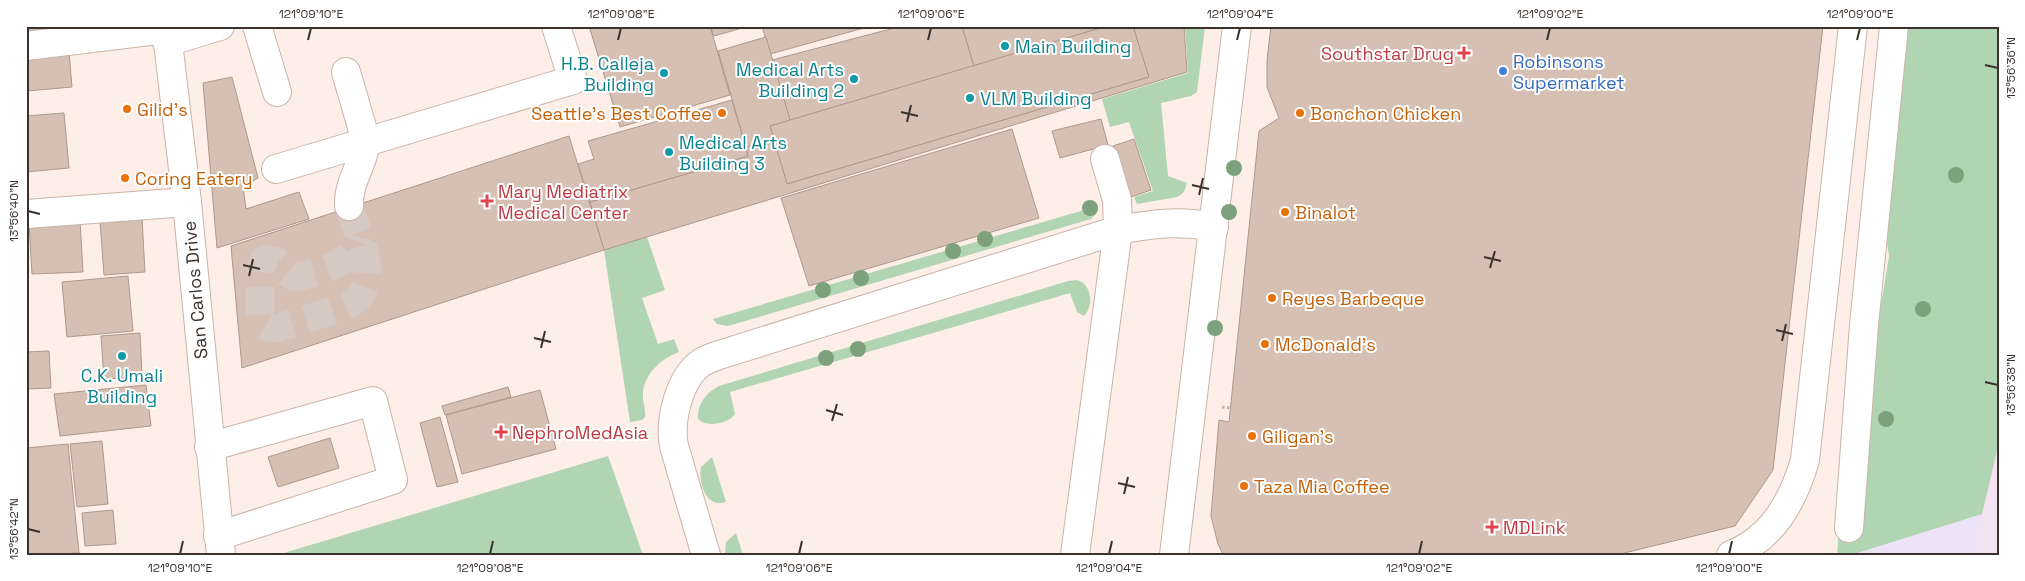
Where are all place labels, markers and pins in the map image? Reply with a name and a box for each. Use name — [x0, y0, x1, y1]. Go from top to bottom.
place label: Main Building — [1015, 35, 1131, 58]
marker: Main Building — [999, 40, 1011, 52]
place label: Southstar Drug — [1321, 42, 1454, 65]
marker: Southstar Drug — [1458, 47, 1470, 59]
place label: Robinsons Supermarket — [1513, 50, 1625, 94]
place label: H.B. Calleja Building — [561, 52, 654, 96]
place label: Medical Arts Building 2 — [736, 58, 844, 102]
marker: Robinsons Supermarket — [1497, 65, 1509, 77]
marker: H.B. Calleja Building — [658, 67, 670, 79]
marker: Medical Arts Building 2 — [848, 73, 860, 85]
place label: VLM Building — [980, 87, 1092, 110]
marker: VLM Building — [964, 92, 976, 104]
place label: Gilid's — [137, 98, 188, 121]
place label: Seattle's Best Coffee — [531, 102, 712, 125]
place label: Bonchon Chicken — [1310, 102, 1461, 125]
marker: Gilid's — [121, 103, 133, 115]
marker: Seattle's Best Coffee — [716, 107, 728, 119]
marker: Bonchon Chicken — [1294, 107, 1306, 119]
place label: Medical Arts Building 3 — [679, 131, 787, 175]
marker: Medical Arts Building 3 — [663, 146, 675, 158]
place label: Coring Eatery — [135, 167, 252, 190]
marker: Coring Eatery — [119, 172, 131, 184]
place label: Mary Mediatrix Medical Center — [498, 180, 629, 224]
marker: Mary Mediatrix Medical Center — [480, 194, 494, 208]
place label: Binalot — [1295, 201, 1356, 224]
marker: Binalot — [1279, 206, 1291, 218]
place label: Reyes Barbeque — [1282, 287, 1424, 310]
marker: Reyes Barbeque — [1266, 292, 1278, 304]
place label: McDonald's — [1275, 333, 1376, 356]
marker: McDonald's — [1259, 338, 1271, 350]
marker: C.K. Umali Building — [116, 350, 128, 362]
place label: C.K. Umali Building — [81, 364, 163, 408]
place label: NephroMedAsia — [512, 421, 648, 444]
marker: NephroMedAsia — [494, 425, 508, 439]
place label: Giligan's — [1262, 425, 1333, 448]
marker: Giligan's — [1246, 430, 1258, 442]
place label: Taza Mia Coffee — [1254, 475, 1390, 498]
marker: Taza Mia Coffee — [1238, 480, 1250, 492]
place label: MDLink — [1503, 516, 1566, 539]
marker: MDLink — [1485, 520, 1499, 534]

